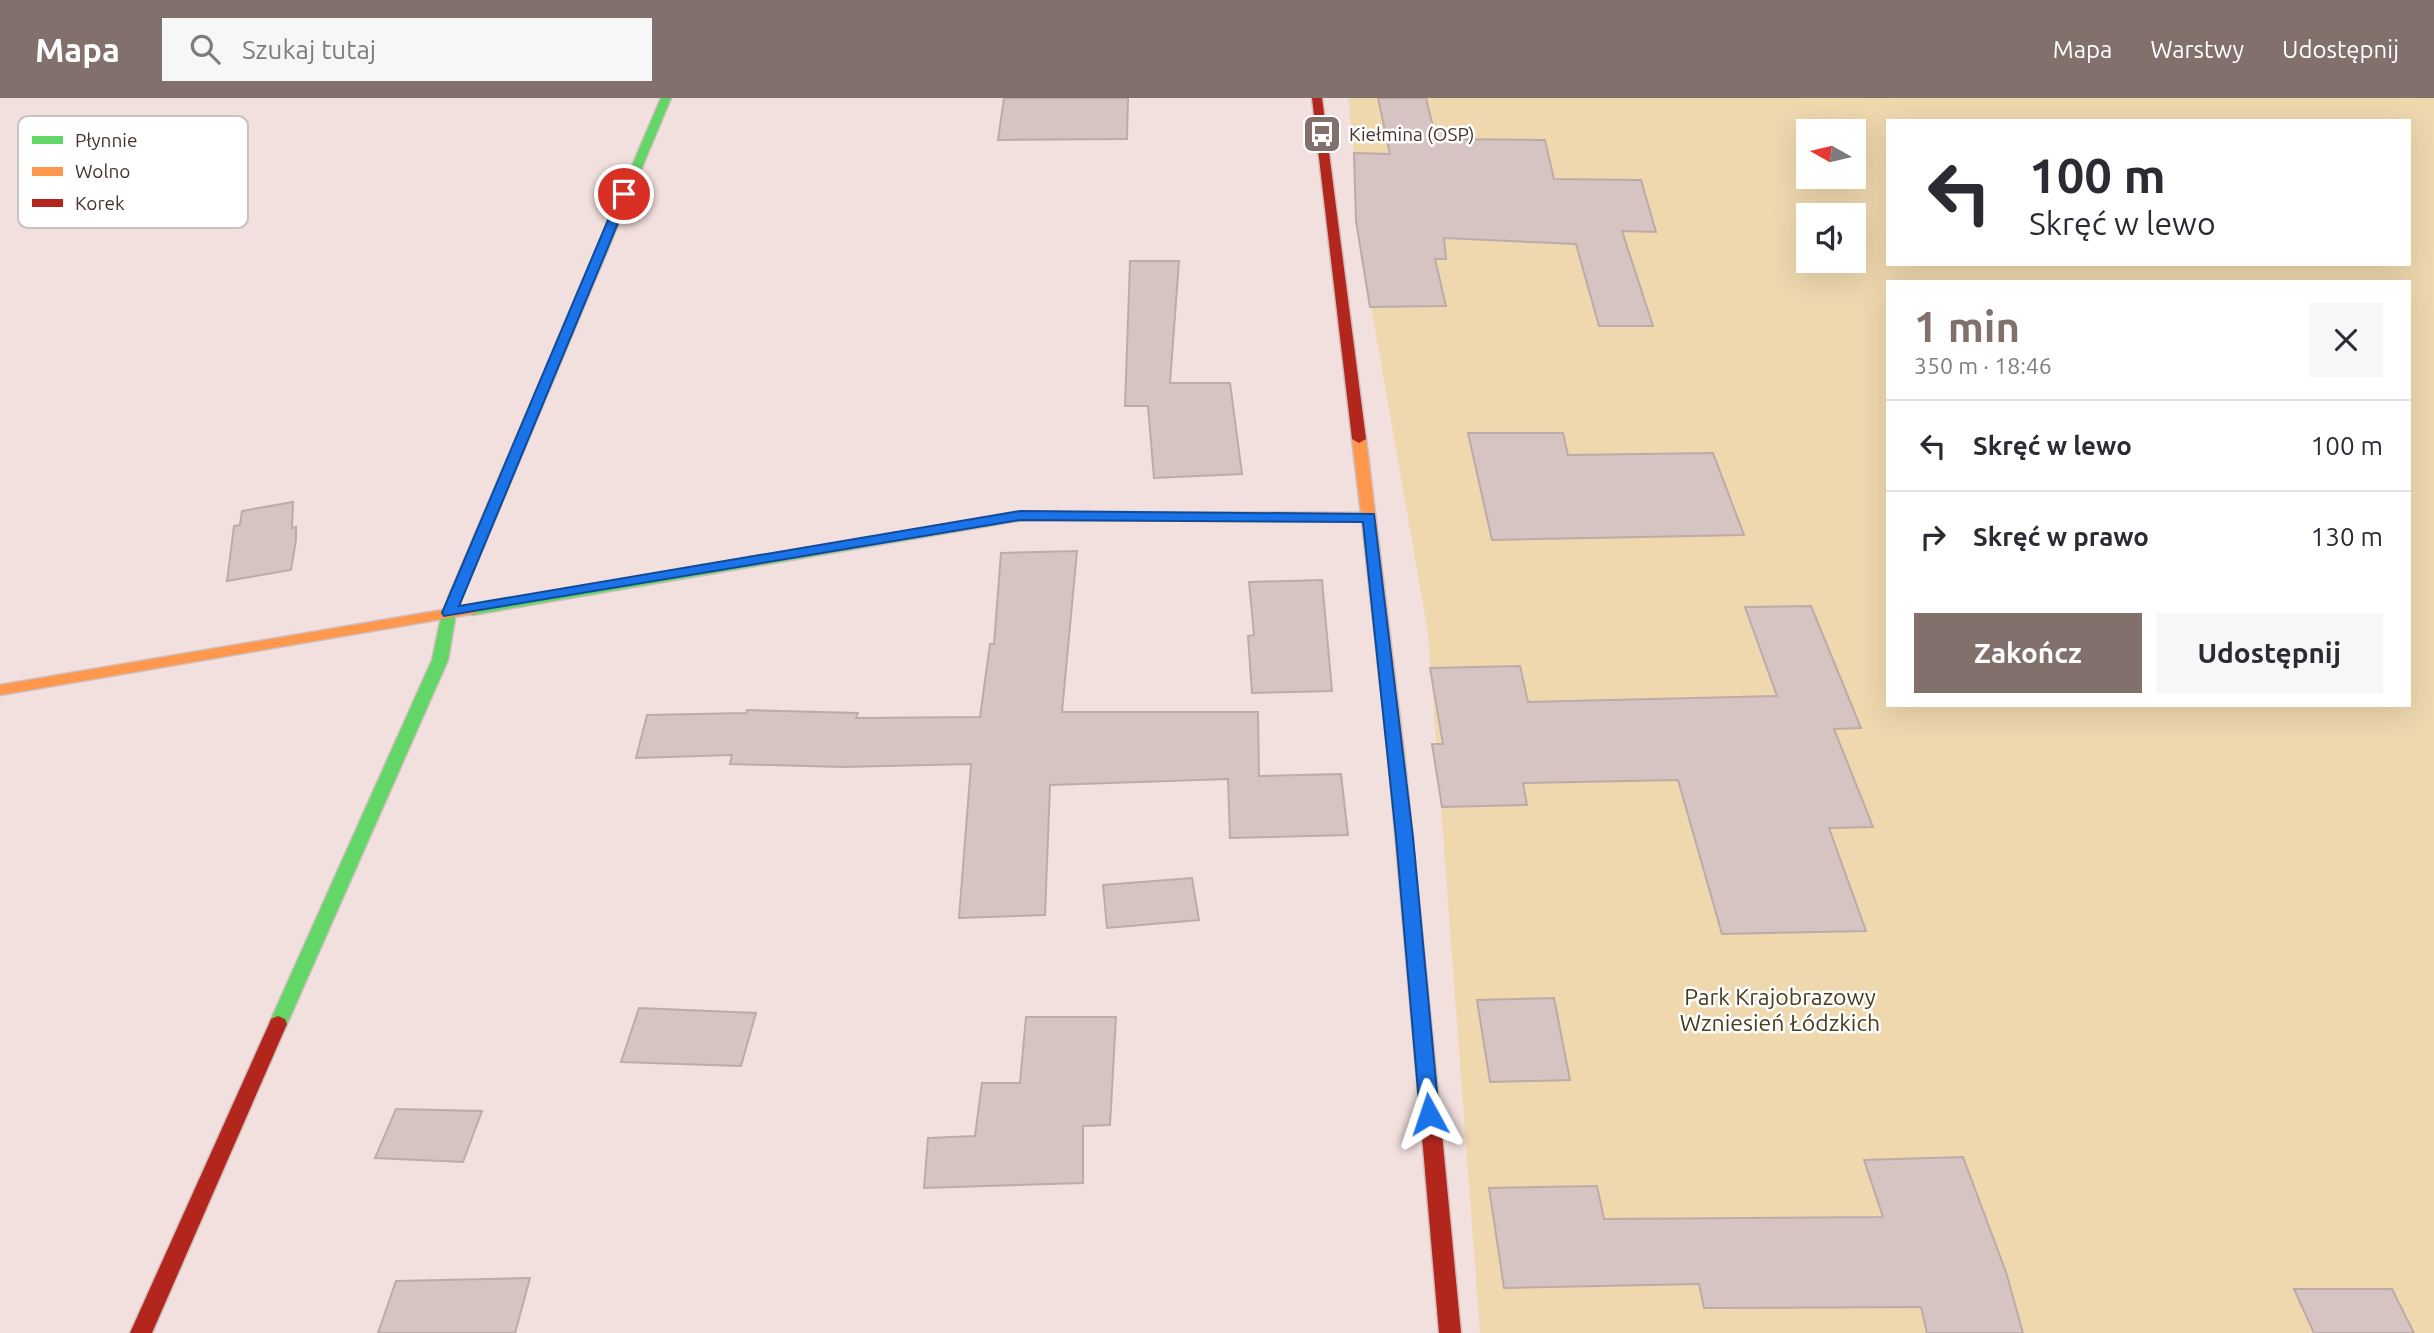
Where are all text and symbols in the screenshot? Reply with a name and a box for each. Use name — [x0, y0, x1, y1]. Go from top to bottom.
search box — [162, 18, 652, 81]
icon: search — [186, 30, 224, 68]
text: Mapa — [35, 31, 120, 68]
text: Szukaj tutaj — [242, 35, 376, 64]
text: Mapa — [2053, 36, 2112, 63]
text: Warstwy — [2150, 36, 2244, 63]
text: Udostępnij — [2282, 36, 2399, 63]
bus stop icon: Kiełmina (OSP) — [1301, 113, 1343, 155]
legend — [18, 116, 248, 228]
north arrow — [1796, 119, 1866, 189]
map controls — [1796, 119, 1866, 273]
place label: Kiełmina (OSP) — [1349, 123, 1475, 145]
text: Płynnie — [75, 129, 137, 151]
icon: left — [1914, 147, 2005, 238]
text: 100 m — [2029, 147, 2166, 202]
text: Wolno — [75, 160, 130, 182]
pin — [594, 164, 654, 224]
icon: arrive — [605, 175, 643, 213]
text: Korek — [75, 192, 125, 214]
button: sound — [1796, 203, 1866, 273]
text: Skręć w lewo — [2029, 205, 2216, 241]
text: 1 min — [1914, 303, 2020, 350]
button: close — [2309, 303, 2383, 377]
text: 350 m · 18:46 — [1914, 353, 2052, 378]
icon: left — [1914, 427, 1952, 465]
text: Skręć w lewo — [1973, 431, 2132, 460]
text: 100 m — [2311, 431, 2383, 460]
icon: right — [1914, 518, 1952, 556]
text: Skręć w prawo — [1973, 522, 2149, 551]
text: 130 m — [2311, 522, 2383, 551]
button: Zakończ — [1914, 613, 2142, 693]
button: Udostępnij — [2156, 613, 2383, 693]
park label: Park Krajobrazowy Wzniesień Łódzkich — [1680, 984, 1880, 1035]
position arrow — [1392, 1077, 1466, 1151]

